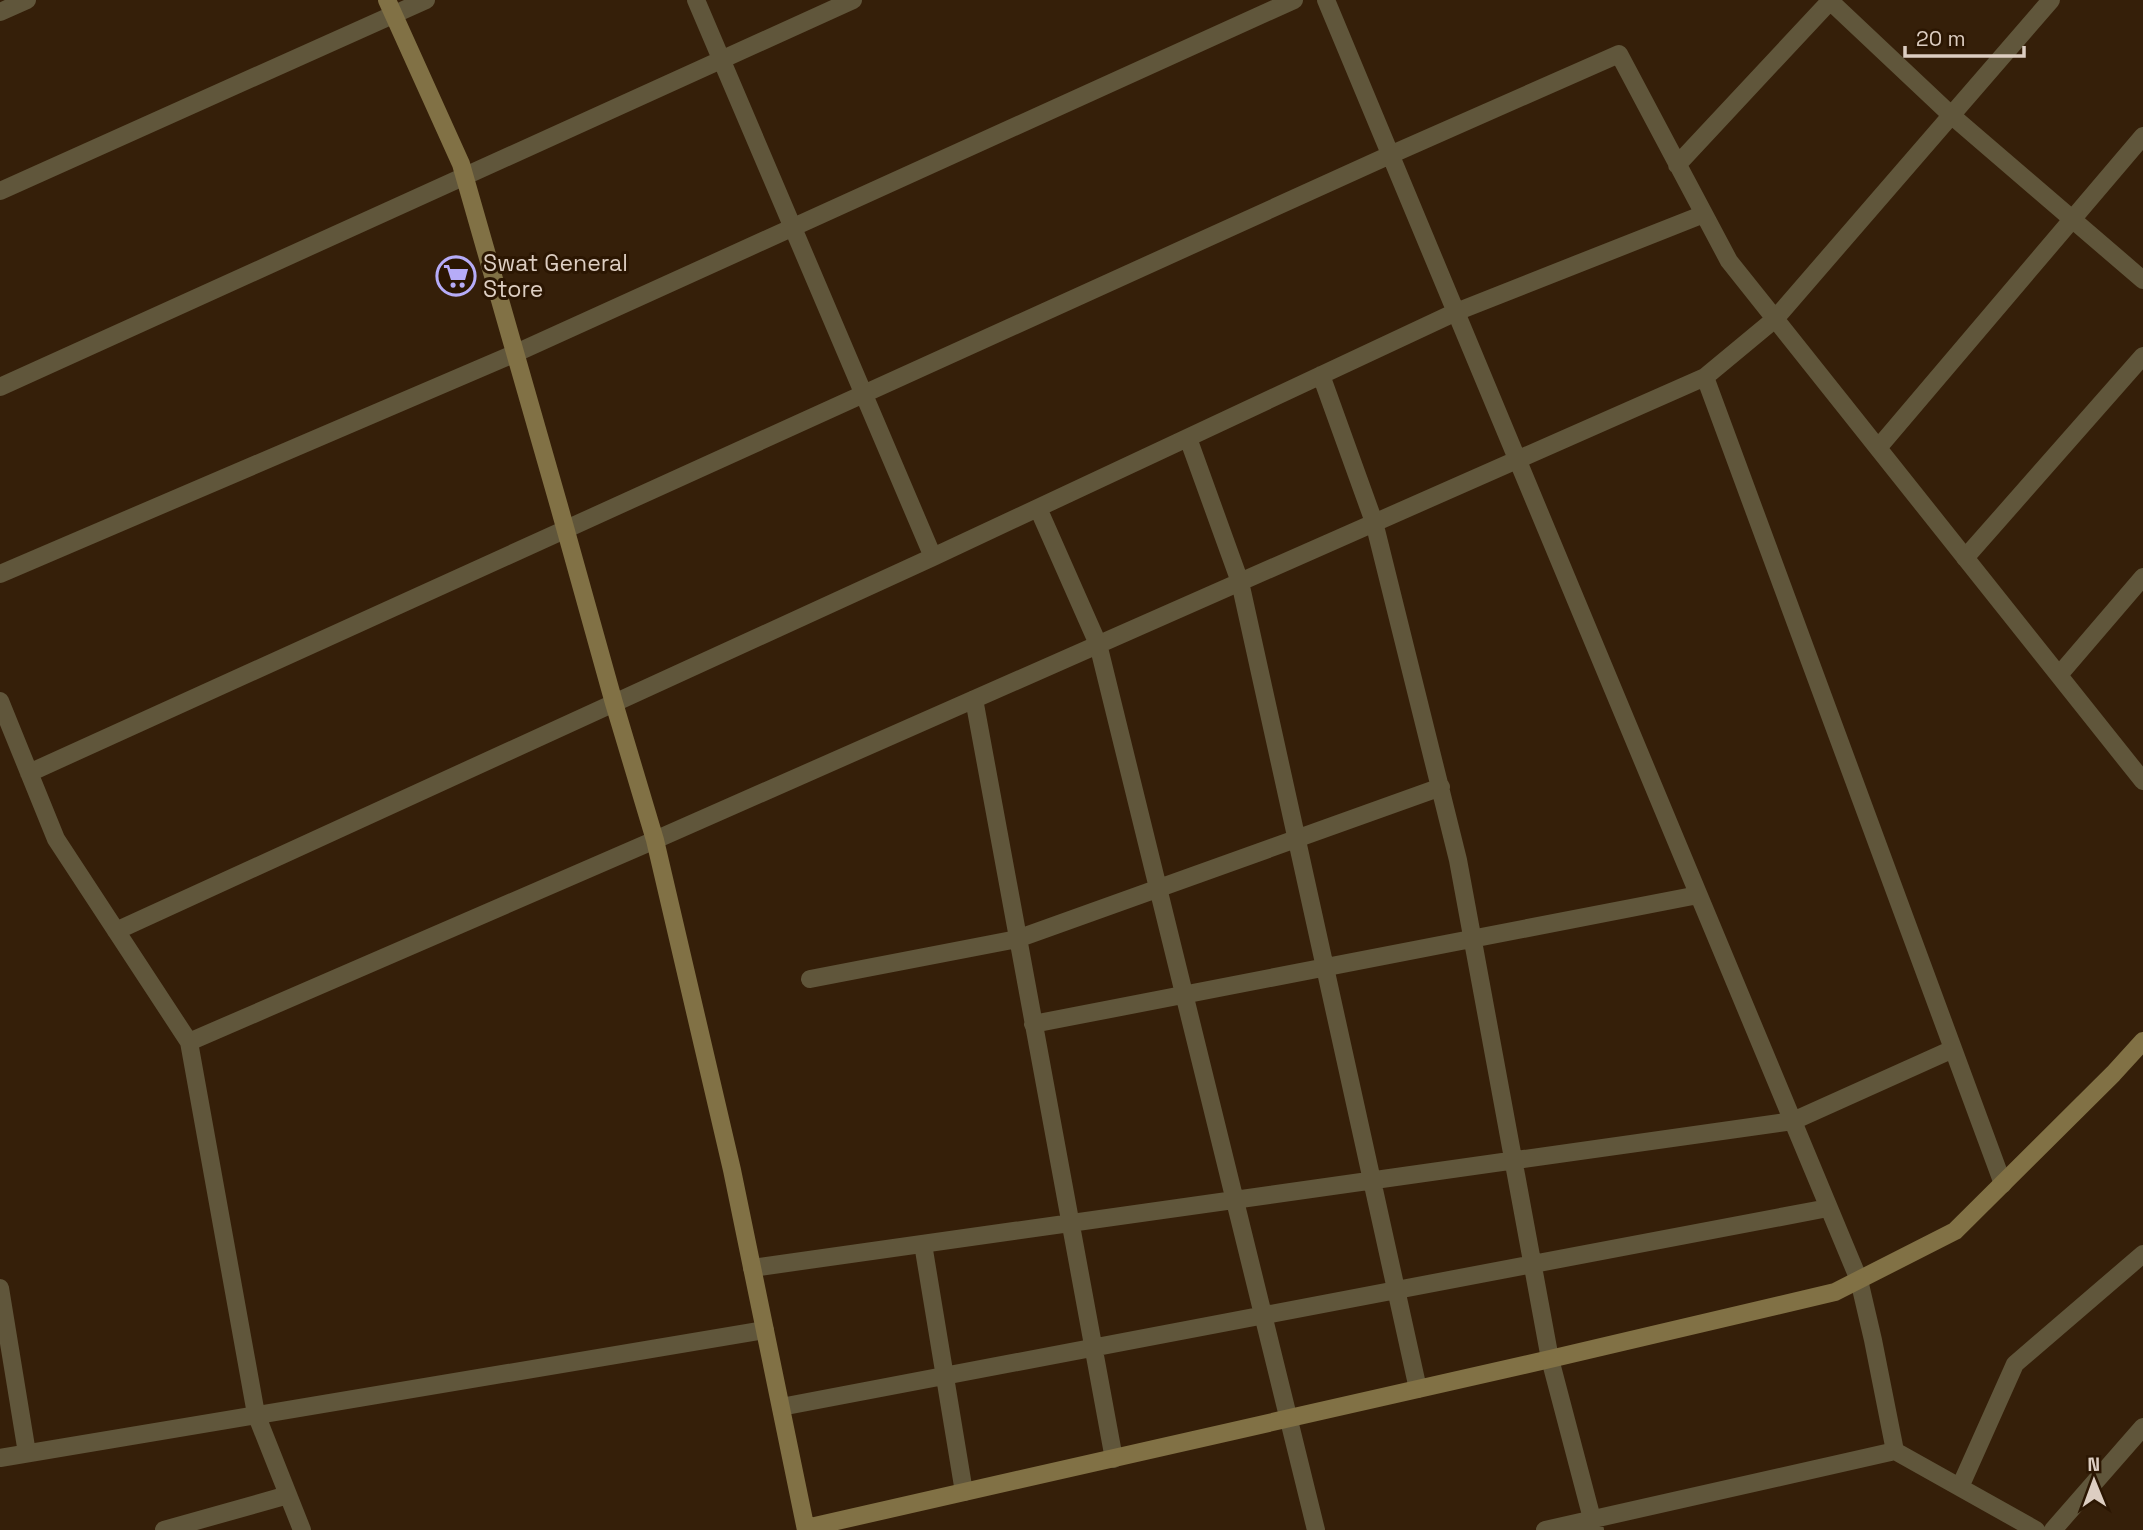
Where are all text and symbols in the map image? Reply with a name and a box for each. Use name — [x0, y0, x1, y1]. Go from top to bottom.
scale bar — [1905, 14, 2024, 58]
text: 20 m — [1916, 25, 1966, 52]
place label: Swat General Store — [483, 248, 628, 304]
supermarket icon: Swat General Store — [435, 255, 477, 297]
north arrow — [2059, 1446, 2129, 1516]
text: N — [2087, 1452, 2100, 1477]

